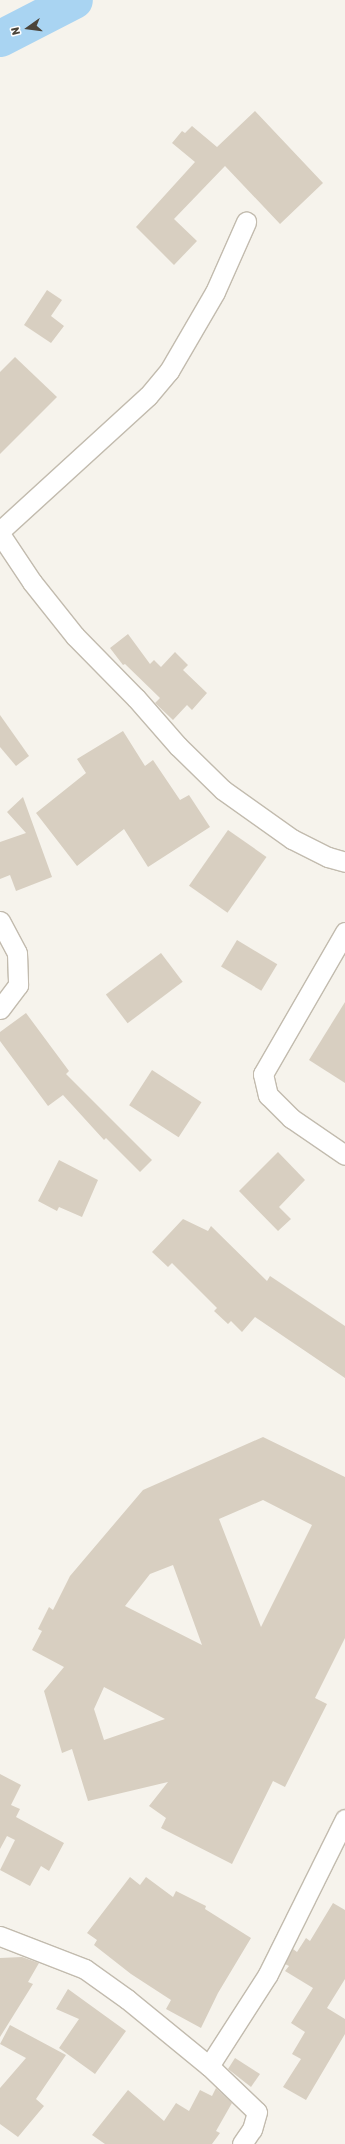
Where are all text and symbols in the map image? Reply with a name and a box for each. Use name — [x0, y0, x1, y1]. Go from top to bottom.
north arrow — [8, 8, 48, 48]
text: N — [9, 26, 23, 36]

